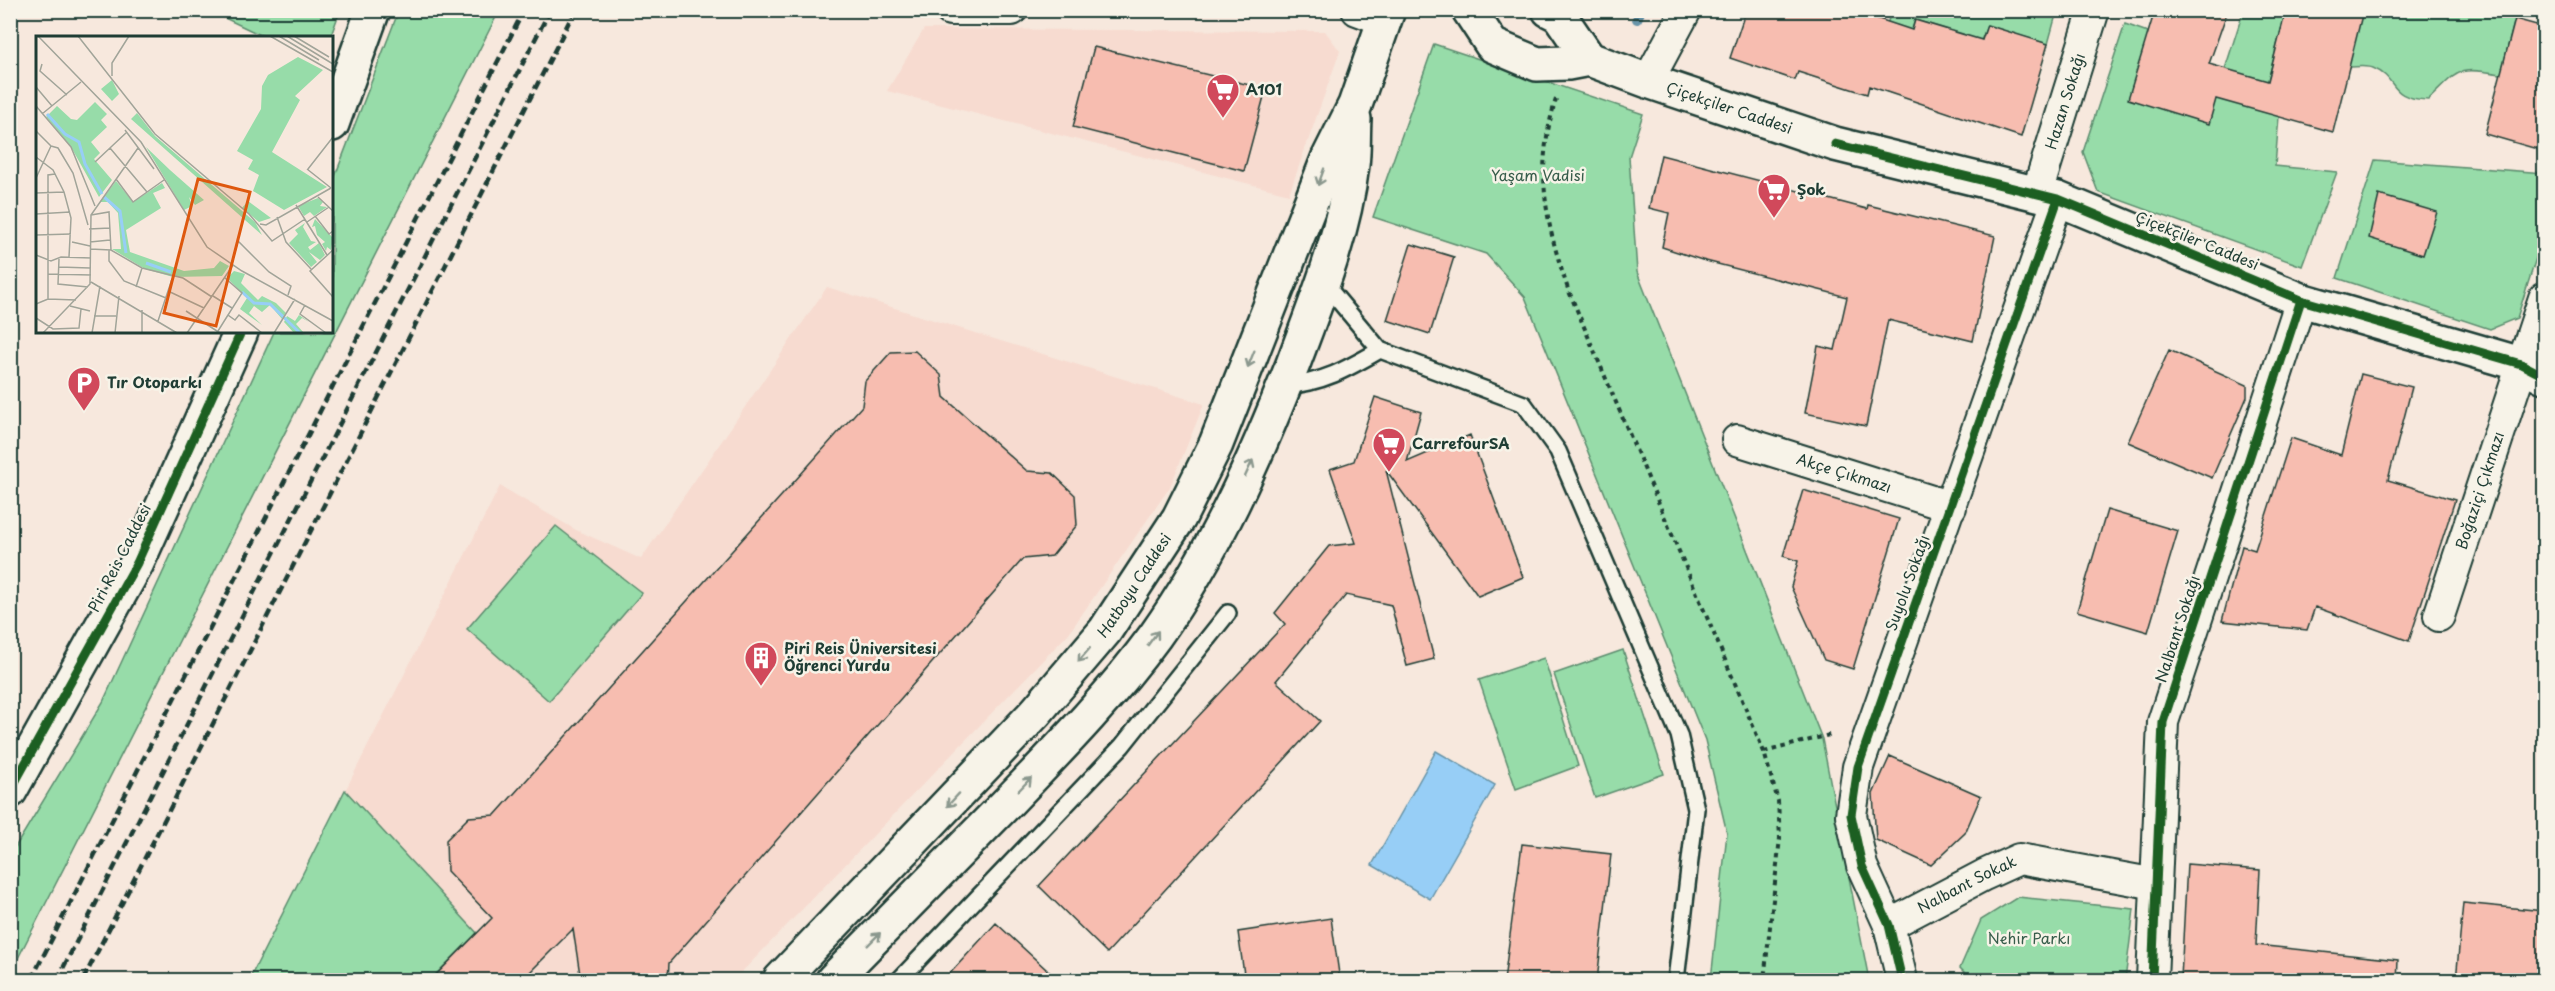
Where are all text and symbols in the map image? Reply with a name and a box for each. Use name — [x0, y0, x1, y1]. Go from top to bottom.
inset map — [36, 36, 333, 333]
street label: Hazan Sokağı — [2038, 50, 2090, 152]
supermarket icon: A101 — [1205, 72, 1241, 119]
street label: Çiçekçiler Caddesi — [1663, 75, 1796, 139]
place label: A101 — [1246, 77, 1282, 100]
park label: Yaşam Vadisi — [1491, 163, 1585, 186]
one-way arrow — [1315, 167, 1326, 186]
supermarket icon: Şok — [1756, 172, 1792, 219]
place label: Şok — [1797, 177, 1826, 200]
street label: Çiçekçiler Caddesi — [2132, 204, 2263, 275]
one-way arrow — [1245, 349, 1256, 367]
parking icon: Tır Otoparkı — [66, 365, 102, 412]
place label: Tır Otoparkı — [107, 370, 202, 393]
supermarket icon: CarrefourSA — [1371, 426, 1407, 473]
street label: Boğaziçi Çıkmazı — [2449, 428, 2509, 552]
place label: CarrefourSA — [1412, 431, 1510, 454]
street label: Akçe Çıkmazı — [1794, 446, 1895, 498]
one-way arrow — [1244, 460, 1256, 478]
street label: Piri Reis Caddesi — [81, 499, 156, 616]
street label: Hatboyu Caddesi — [1091, 528, 1176, 642]
street label: Suyolu Sokağı — [1879, 531, 1935, 634]
street label: Nalbant Sokağı — [2148, 572, 2205, 685]
one-way arrow — [1147, 630, 1159, 646]
place label: Piri Reis Üniversitesi Öğrenci Yurdu — [784, 636, 937, 676]
building icon: Piri Reis Üniversitesi Öğrenci Yurdu — [743, 640, 779, 687]
one-way arrow — [1077, 647, 1091, 662]
one-way arrow — [1018, 777, 1032, 792]
one-way arrow — [946, 792, 960, 807]
street label: Nalbant Sokak — [1913, 849, 2020, 918]
park label: Nehir Parkı — [1988, 926, 2070, 949]
one-way arrow — [867, 931, 881, 946]

